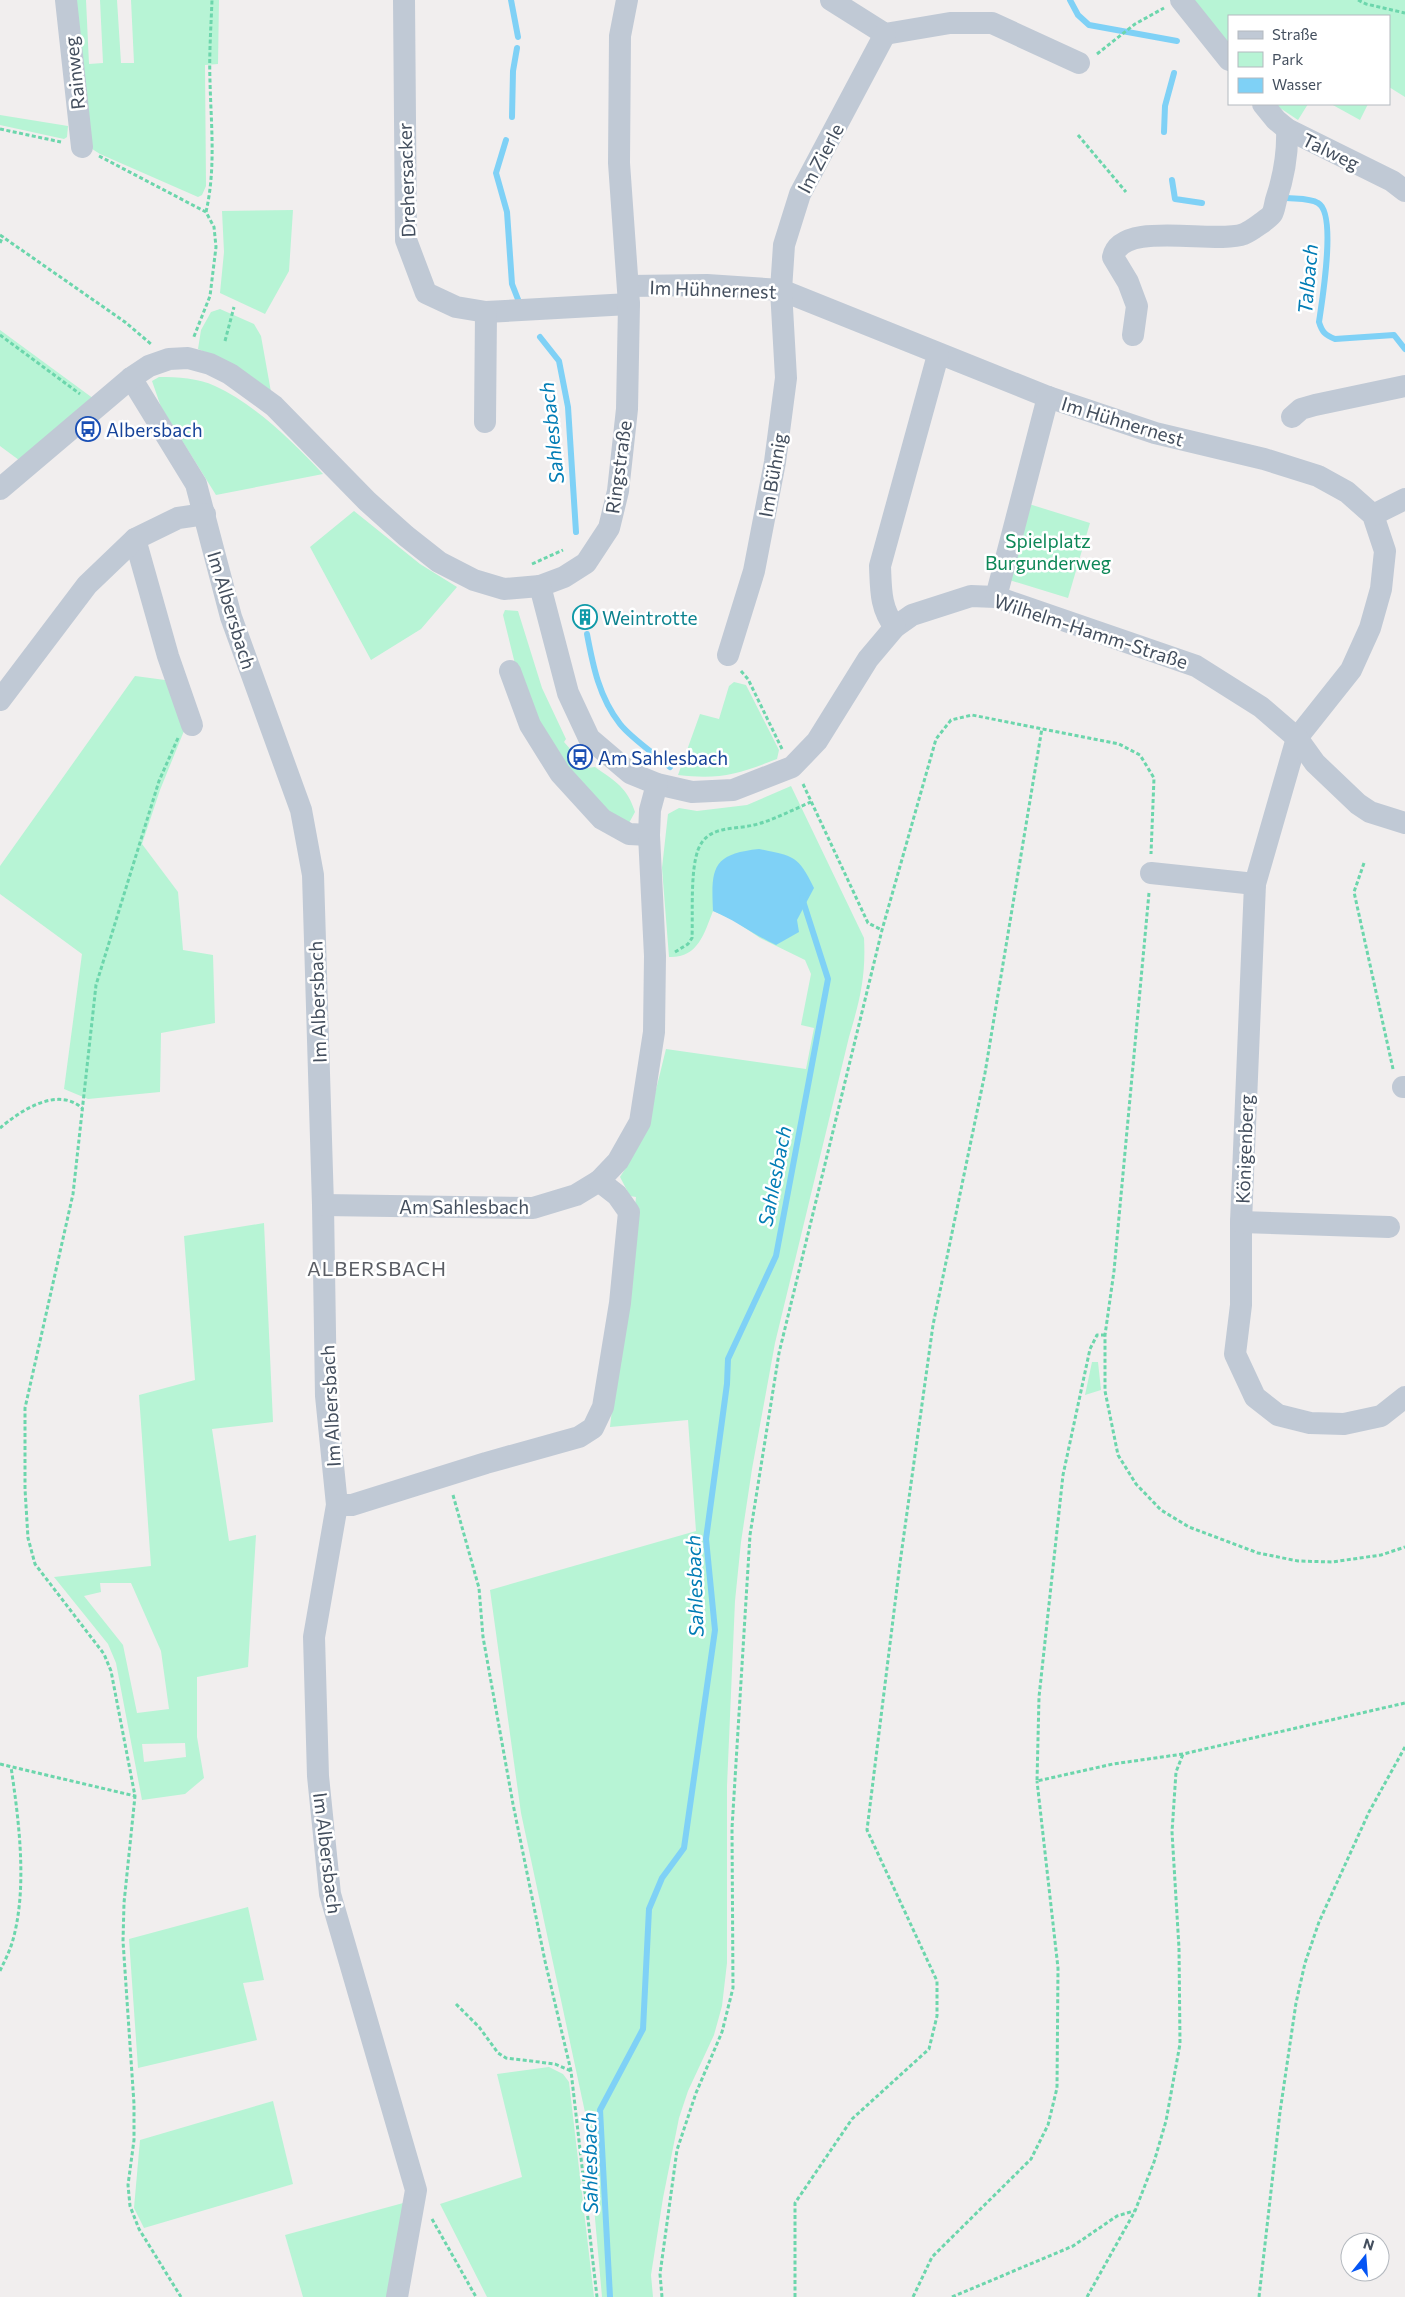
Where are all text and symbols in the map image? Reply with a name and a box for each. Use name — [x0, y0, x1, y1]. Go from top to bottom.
legend — [1228, 15, 1390, 105]
text: Straße — [1272, 25, 1318, 43]
street label: Rainweg — [59, 35, 89, 111]
text: Park — [1272, 50, 1303, 68]
text: Wasser — [1272, 75, 1322, 93]
street label: Im Zierle — [792, 119, 848, 197]
street label: Drehersacker — [392, 122, 419, 238]
street label: Talweg — [1299, 127, 1363, 175]
water label: Talbach — [1292, 243, 1322, 315]
street label: Im Hühnernest — [649, 275, 777, 303]
water label: Sahlesbach — [534, 381, 568, 485]
street label: Im Hühnernest — [1059, 391, 1187, 451]
bus stop icon: Albersbach — [75, 416, 101, 442]
place label: Albersbach — [106, 418, 203, 441]
street label: Ringstraße — [600, 419, 636, 515]
street label: Im Bühnig — [753, 431, 791, 519]
park label: Spielplatz Burgunderweg — [985, 529, 1111, 574]
street label: Im Albersbach — [203, 548, 261, 672]
street label: Wilhelm-Hamm-Straße — [991, 589, 1191, 673]
building icon: Weintrotte — [572, 604, 598, 630]
place label: Weintrotte — [602, 606, 698, 629]
bus stop icon: Am Sahlesbach — [567, 744, 593, 770]
place label: Am Sahlesbach — [598, 746, 728, 769]
street label: Im Albersbach — [303, 941, 331, 1063]
street label: Königenberg — [1231, 1094, 1257, 1204]
water label: Sahlesbach — [752, 1124, 796, 1228]
street label: Am Sahlesbach — [399, 1195, 529, 1218]
district label: ALBERSBACH — [307, 1256, 447, 1280]
street label: Im Albersbach — [315, 1344, 345, 1468]
water label: Sahlesbach — [680, 1535, 708, 1637]
street label: Im Albersbach — [309, 1791, 347, 1915]
water label: Sahlesbach — [576, 2112, 602, 2214]
north arrow — [1340, 2232, 1390, 2282]
text: N — [1361, 2234, 1376, 2254]

